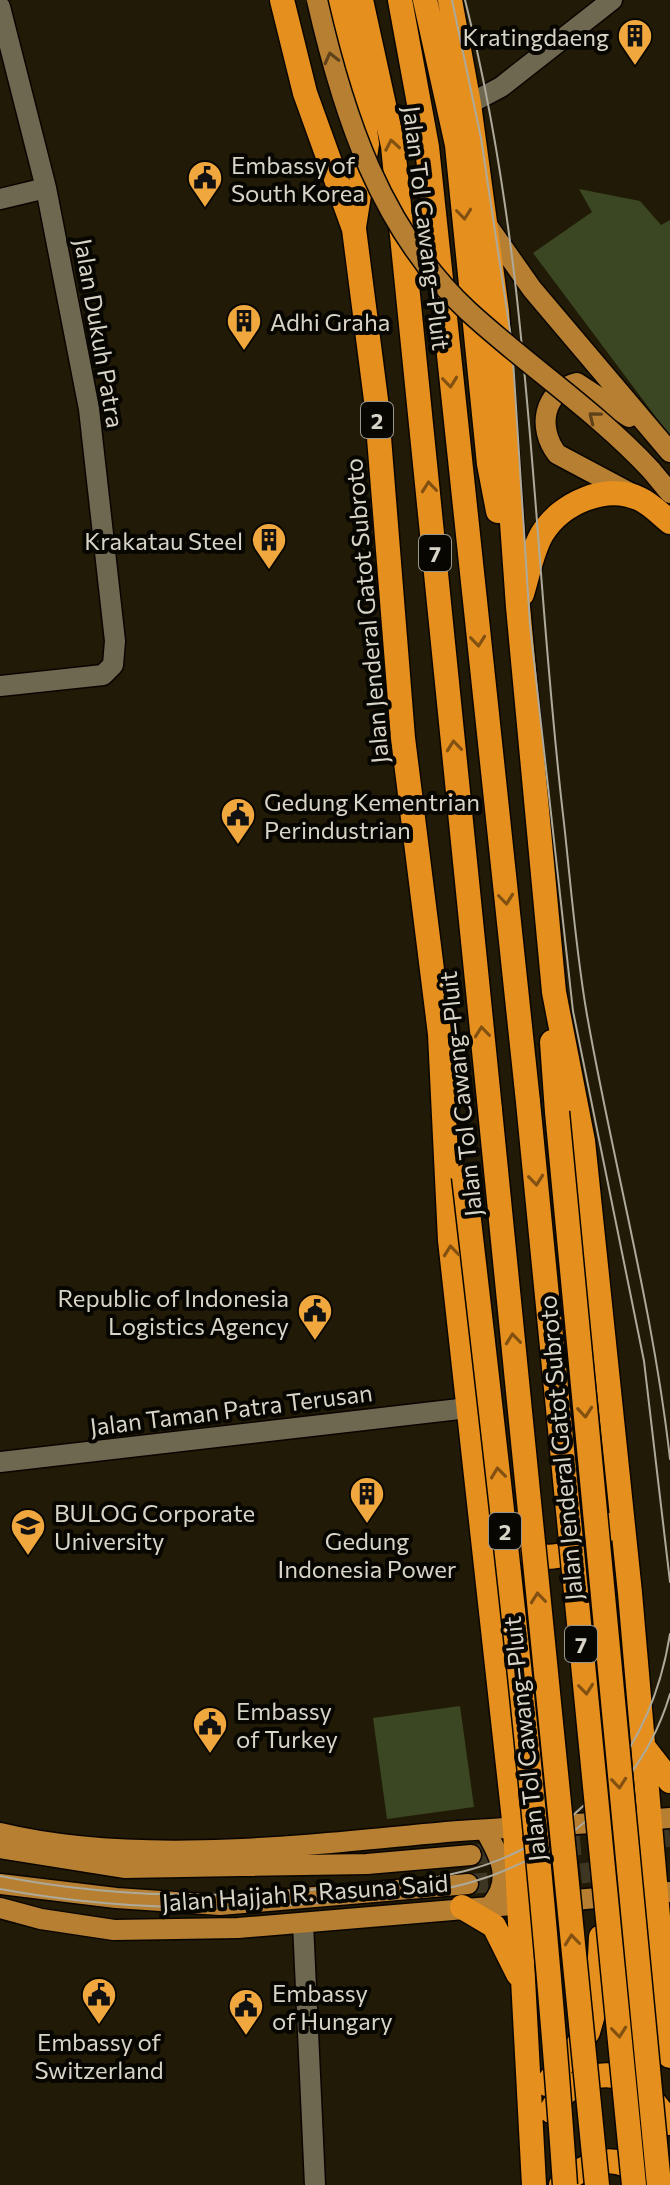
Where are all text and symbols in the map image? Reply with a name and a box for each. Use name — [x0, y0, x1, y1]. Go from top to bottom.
building icon: Kratingdaeng — [616, 17, 654, 67]
place label: Kratingdaeng — [463, 22, 609, 51]
one-way arrow — [323, 52, 340, 66]
street label: Jalan Tol Cawang–Pluit — [398, 104, 456, 352]
one-way arrow — [384, 138, 401, 152]
place label: Embassy of South Korea — [231, 150, 365, 207]
public building icon: Embassy of South Korea — [186, 159, 224, 209]
one-way arrow — [455, 208, 472, 221]
street label: Jalan Dukuh Patra — [69, 236, 131, 430]
building icon: Adhi Graha — [225, 302, 263, 352]
place label: Adhi Graha — [270, 307, 390, 336]
one-way arrow — [441, 376, 458, 389]
road number: 2 — [361, 402, 393, 438]
one-way arrow — [589, 412, 603, 427]
street label: Jalan Jenderal Gatot Subroto — [338, 457, 394, 765]
one-way arrow — [421, 480, 438, 493]
building icon: Krakatau Steel — [250, 521, 288, 571]
place label: Krakatau Steel — [84, 526, 243, 555]
road number: 7 — [419, 535, 451, 571]
one-way arrow — [469, 634, 486, 648]
one-way arrow — [446, 739, 463, 752]
place label: Gedung Kementrian Perindustrian — [264, 787, 480, 844]
public building icon: Gedung Kementrian Perindustrian — [219, 796, 257, 846]
one-way arrow — [498, 893, 515, 906]
street label: Jalan Tol Cawang–Pluit — [433, 970, 487, 1218]
one-way arrow — [474, 1025, 491, 1038]
one-way arrow — [527, 1174, 544, 1187]
one-way arrow — [443, 1244, 460, 1257]
place label: Republic of Indonesia Logistics Agency — [58, 1283, 289, 1340]
public building icon: Republic of Indonesia Logistics Agency — [296, 1292, 334, 1342]
street label: Jalan Jenderal Gatot Subroto — [532, 1294, 588, 1602]
one-way arrow — [504, 1332, 521, 1345]
street label: Jalan Taman Patra Terusan — [88, 1377, 374, 1441]
one-way arrow — [576, 1406, 593, 1419]
one-way arrow — [490, 1466, 507, 1479]
building icon: Gedung Indonesia Power — [348, 1475, 386, 1525]
place label: BULOG Corporate University — [54, 1498, 255, 1555]
school or university icon: BULOG Corporate University — [9, 1507, 47, 1557]
road number: 2 — [489, 1513, 521, 1549]
place label: Gedung Indonesia Power — [278, 1526, 457, 1583]
one-way arrow — [530, 1591, 547, 1604]
street label: Jalan Tol Cawang–Pluit — [497, 1615, 551, 1863]
road number: 7 — [565, 1626, 597, 1662]
one-way arrow — [577, 1683, 594, 1696]
place label: Embassy of Turkey — [236, 1696, 338, 1753]
public building icon: Embassy of Turkey — [191, 1705, 229, 1755]
one-way arrow — [611, 1777, 628, 1790]
street label: Jalan Hajjah R. Rasuna Said — [161, 1868, 449, 1916]
one-way arrow — [564, 1933, 581, 1946]
public building icon: Embassy of Switzerland — [80, 1976, 118, 2026]
place label: Embassy of Hungary — [272, 1978, 393, 2035]
public building icon: Embassy of Hungary — [227, 1987, 265, 2037]
one-way arrow — [610, 2026, 627, 2039]
place label: Embassy of Switzerland — [34, 2027, 164, 2084]

